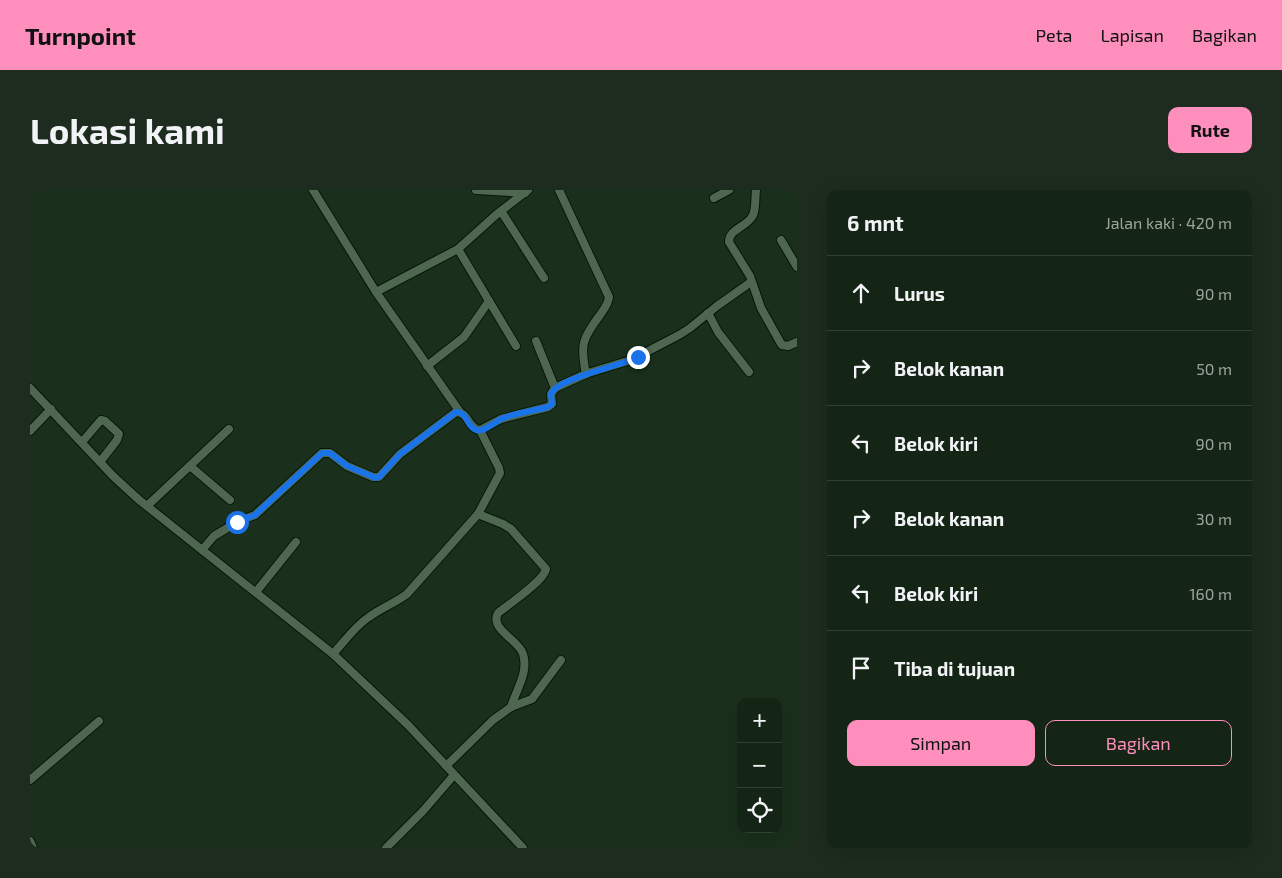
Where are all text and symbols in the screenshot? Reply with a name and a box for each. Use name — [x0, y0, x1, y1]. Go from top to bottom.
text: Turnpoint — [25, 21, 136, 50]
text: Peta — [1035, 24, 1072, 46]
text: Lapisan — [1100, 24, 1164, 46]
text: Bagikan — [1192, 24, 1257, 46]
button: Rute — [1168, 107, 1252, 153]
text: Lokasi kami — [30, 109, 225, 151]
text: 6 mnt — [847, 210, 904, 235]
text: Jalan kaki · 420 m — [1105, 213, 1232, 232]
icon: ahead — [847, 279, 875, 307]
text: Lurus — [894, 282, 945, 305]
text: 90 m — [1196, 284, 1232, 303]
route end — [627, 346, 650, 369]
icon: right — [847, 354, 875, 382]
text: Belok kanan — [894, 357, 1004, 380]
text: 50 m — [1196, 359, 1232, 378]
icon: left — [847, 429, 875, 457]
text: Belok kiri — [894, 432, 978, 455]
text: 90 m — [1196, 434, 1232, 453]
icon: right — [847, 504, 875, 532]
text: Belok kanan — [894, 507, 1004, 530]
text: 30 m — [1196, 509, 1232, 528]
route start — [226, 511, 249, 534]
icon: left — [847, 579, 875, 607]
text: Belok kiri — [894, 582, 978, 605]
text: 160 m — [1189, 584, 1232, 603]
icon: arrive — [847, 654, 875, 682]
text: Tiba di tujuan — [894, 657, 1015, 680]
map controls — [737, 698, 782, 833]
button: + — [737, 698, 782, 743]
button: Simpan — [847, 720, 1035, 766]
button: Bagikan — [1045, 720, 1232, 766]
button: − — [737, 743, 782, 788]
button: locate — [737, 788, 782, 833]

